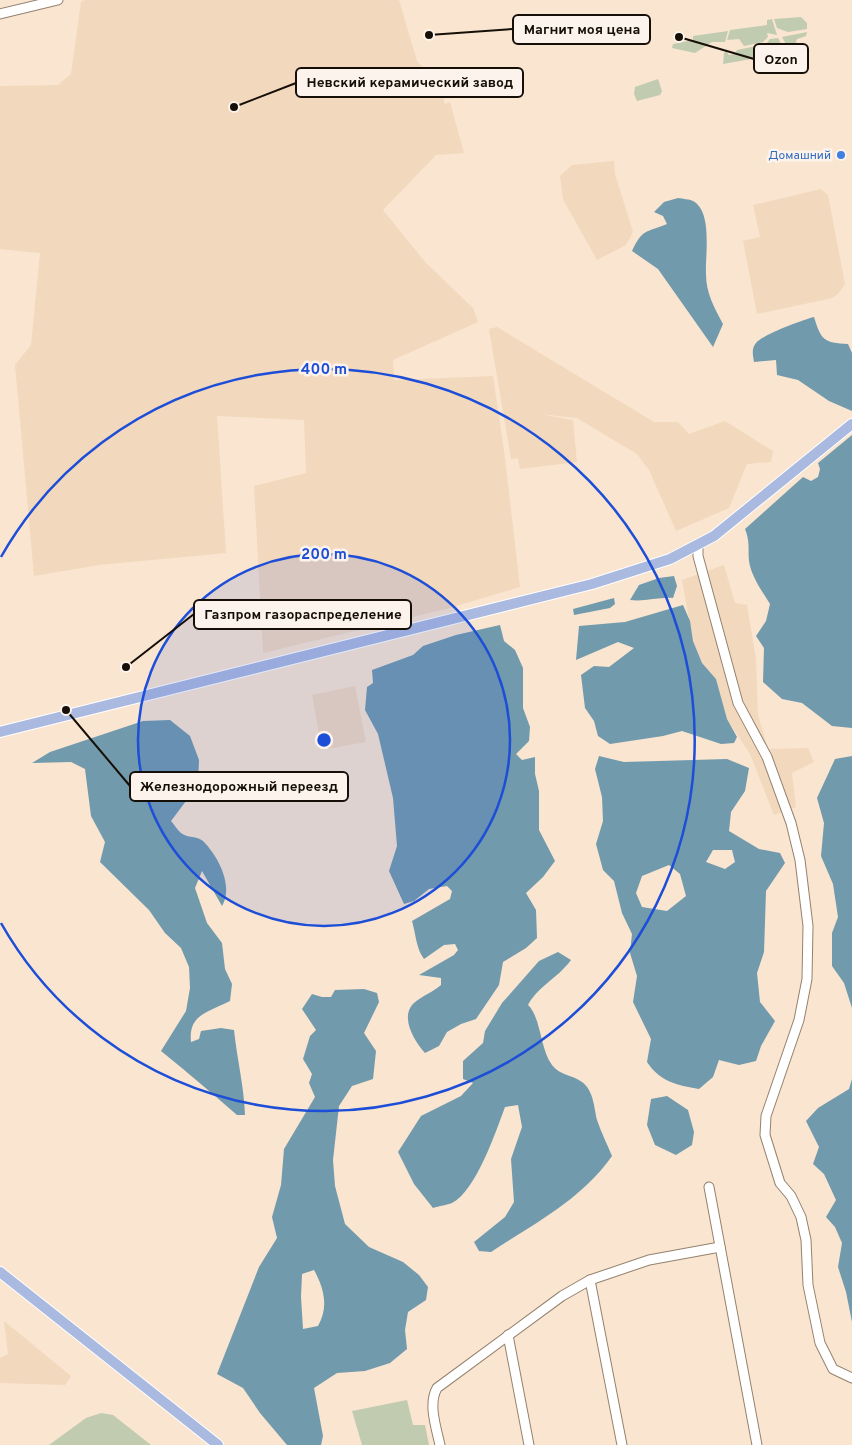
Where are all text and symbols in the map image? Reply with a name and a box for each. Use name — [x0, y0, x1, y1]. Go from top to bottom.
callout: Магнит моя цена — [513, 15, 650, 44]
text: Магнит моя цена — [524, 22, 640, 39]
callout: Ozon — [754, 44, 808, 73]
text: Ozon — [764, 52, 798, 69]
callout: Невский керамический завод — [296, 68, 523, 97]
text: Невский керамический завод — [307, 75, 513, 92]
place label: Домашний — [768, 148, 831, 164]
marker: Домашний — [835, 149, 847, 161]
text: 400 m — [301, 361, 347, 380]
text: 200 m — [301, 546, 347, 565]
callout: Газпром газораспределение — [194, 600, 411, 629]
text: Газпром газораспределение — [204, 607, 402, 624]
centre of rings — [315, 731, 333, 749]
callout: Железнодорожный переезд — [130, 772, 348, 801]
text: Железнодорожный переезд — [140, 779, 338, 796]

